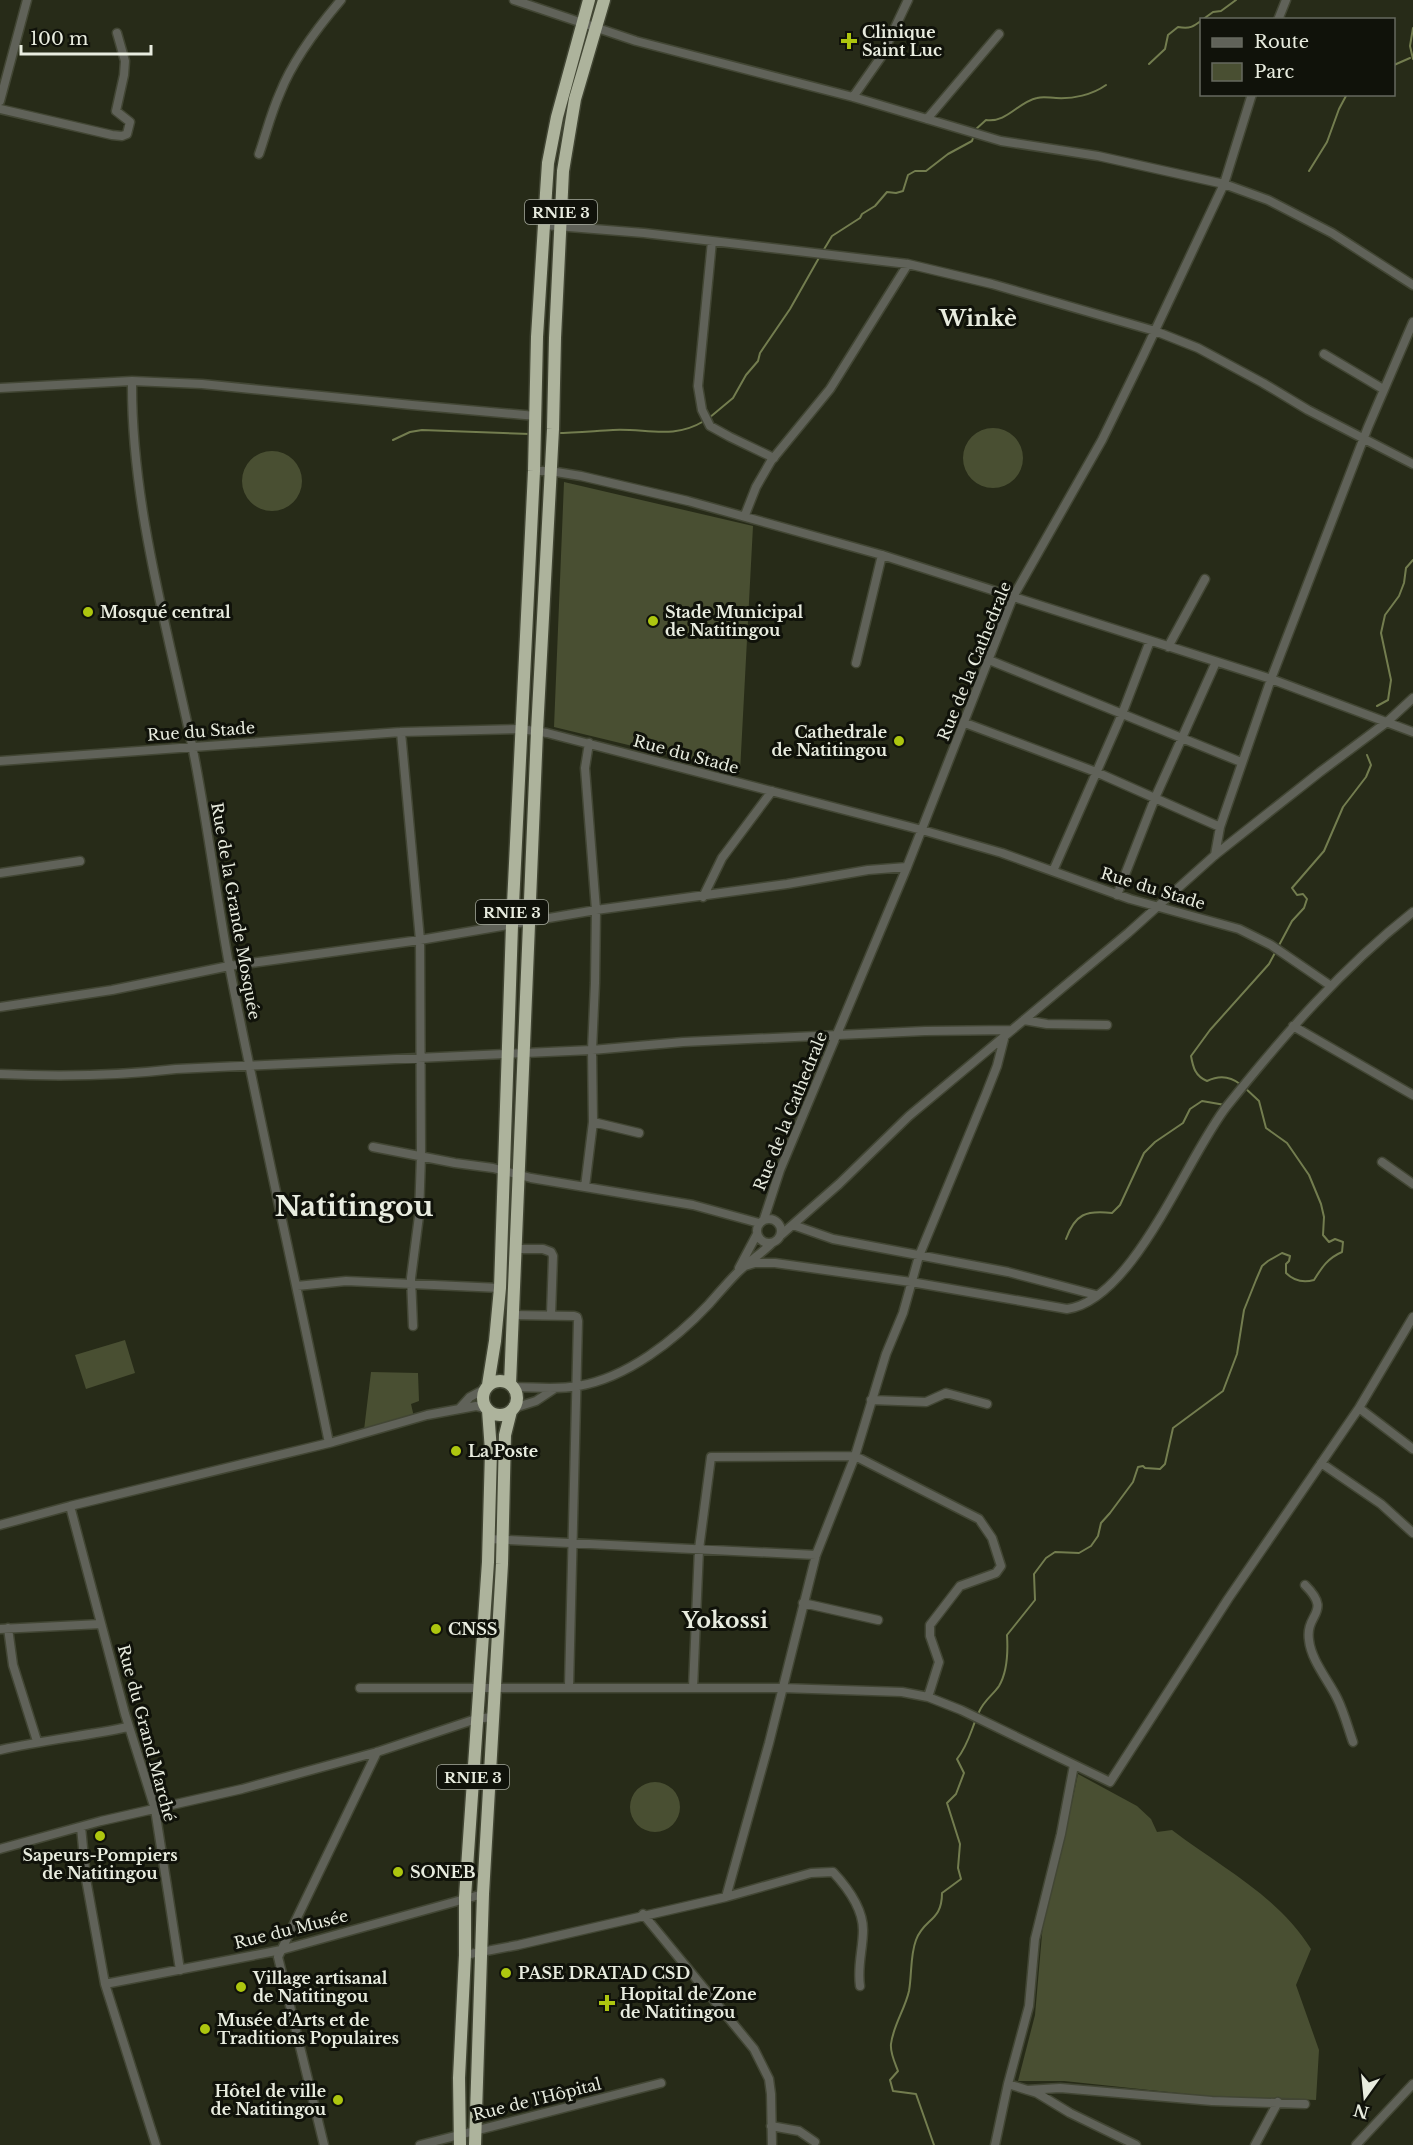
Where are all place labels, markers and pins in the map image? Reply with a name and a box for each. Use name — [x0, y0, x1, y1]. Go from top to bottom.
place label: Clinique Saint Luc — [862, 22, 942, 60]
marker: Clinique Saint Luc — [840, 32, 858, 50]
place label: Mosqué central — [100, 602, 231, 622]
place label: Stade Municipal de Natitingou — [665, 602, 803, 640]
marker: Mosqué central — [81, 605, 95, 619]
marker: Stade Municipal de Natitingou — [646, 614, 660, 628]
place label: Cathedrale de Natitingou — [772, 722, 888, 760]
marker: Cathedrale de Natitingou — [892, 734, 906, 748]
place label: La Poste — [468, 1441, 538, 1461]
marker: La Poste — [449, 1444, 463, 1458]
place label: CNSS — [448, 1619, 497, 1639]
marker: CNSS — [429, 1622, 443, 1636]
marker: Sapeurs-Pompiers de Natitingou — [93, 1829, 107, 1843]
place label: Sapeurs-Pompiers de Natitingou — [22, 1845, 178, 1883]
place label: SONEB — [410, 1862, 476, 1882]
marker: SONEB — [391, 1865, 405, 1879]
place label: PASE DRATAD CSD — [518, 1963, 690, 1983]
marker: PASE DRATAD CSD — [499, 1966, 513, 1980]
place label: Village artisanal de Natitingou — [252, 1968, 388, 2006]
marker: Village artisanal de Natitingou — [234, 1980, 248, 1994]
place label: Hopital de Zone de Natitingou — [620, 1984, 757, 2022]
marker: Hopital de Zone de Natitingou — [598, 1994, 616, 2012]
place label: Musée d’Arts et de Traditions Populaires — [217, 2010, 399, 2048]
marker: Musée d’Arts et de Traditions Populaires — [198, 2022, 212, 2036]
place label: Hôtel de ville de Natitingou — [211, 2081, 327, 2119]
marker: Hôtel de ville de Natitingou — [331, 2093, 345, 2107]

